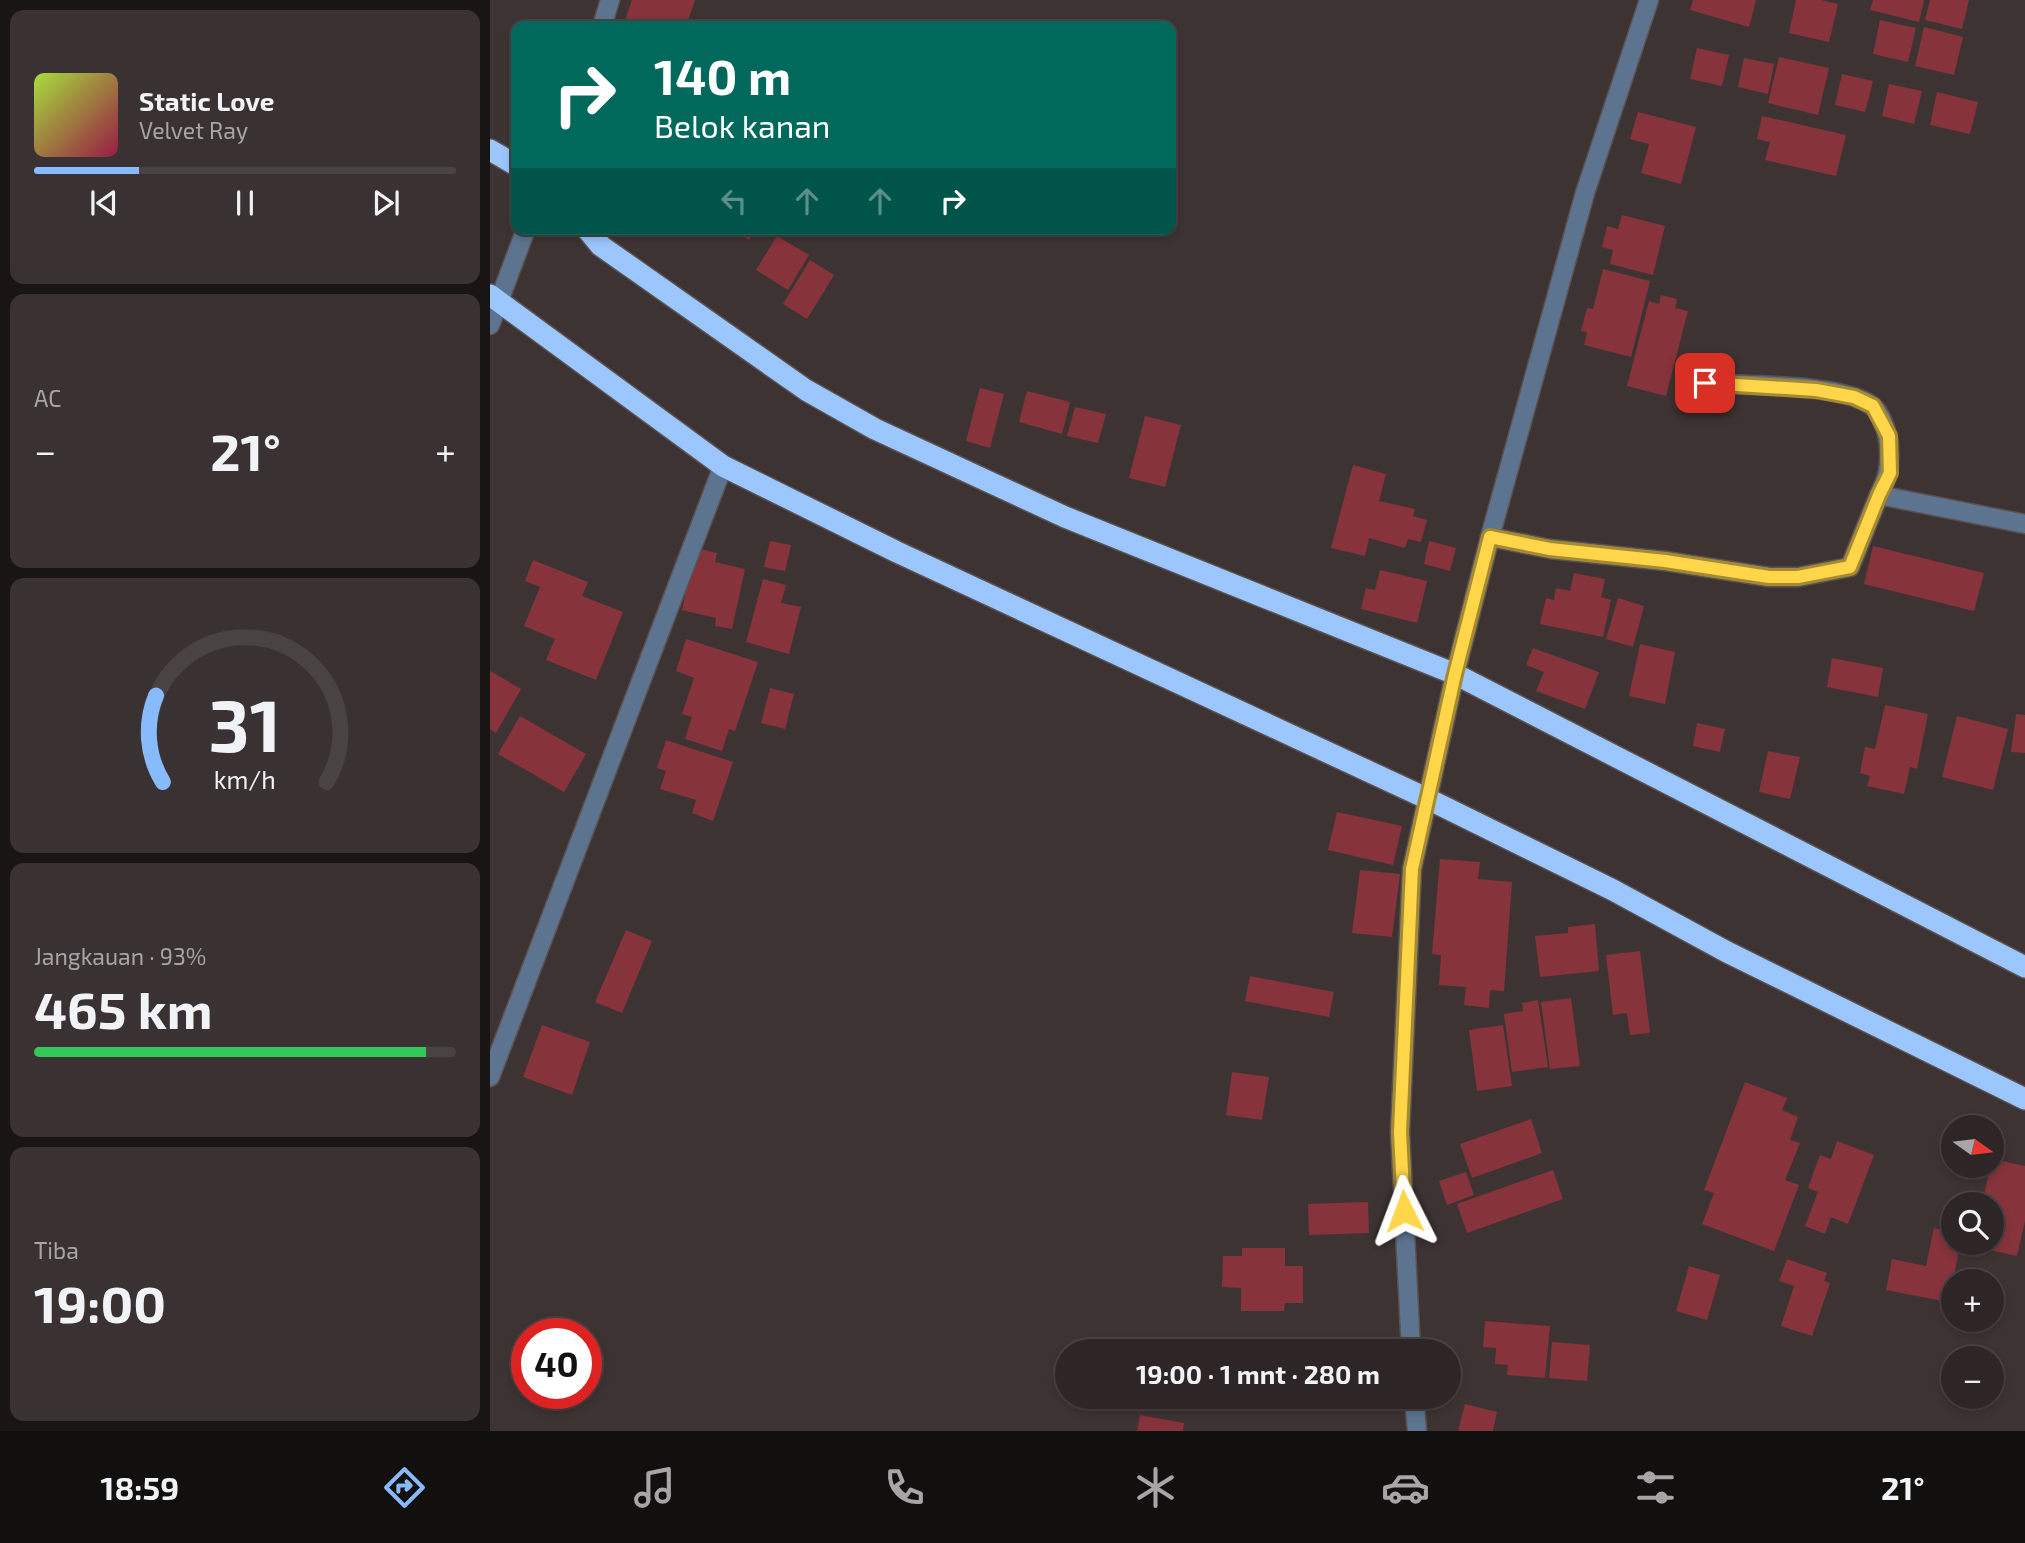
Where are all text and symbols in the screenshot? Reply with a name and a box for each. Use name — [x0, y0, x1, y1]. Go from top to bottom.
text: 140 m — [654, 46, 791, 105]
icon: right — [539, 49, 630, 140]
text: Static Love — [139, 85, 275, 116]
text: Belok kanan — [654, 106, 830, 144]
text: Velvet Ray — [139, 116, 248, 144]
icon: left — [715, 182, 753, 220]
icon: ahead — [788, 182, 826, 220]
icon: ahead — [861, 182, 899, 220]
icon: right — [934, 182, 972, 220]
icon: previous — [85, 184, 123, 222]
icon: pause — [226, 184, 264, 222]
icon: next — [367, 184, 405, 222]
pin — [1675, 353, 1735, 413]
icon: arrive — [1686, 364, 1724, 402]
text: AC — [34, 384, 61, 412]
text: 21° — [210, 419, 281, 481]
text: − — [34, 427, 56, 473]
text: + — [435, 427, 456, 473]
text: 31 — [209, 679, 281, 767]
text: km/h — [214, 763, 276, 793]
text: Jangkauan · 93% — [34, 942, 206, 970]
text: 465 km — [34, 977, 213, 1039]
north arrow — [1941, 1115, 2004, 1178]
map controls — [1941, 1115, 2004, 1409]
position arrow — [1367, 1174, 1441, 1248]
button: search — [1941, 1192, 2004, 1255]
text: Tiba — [34, 1236, 79, 1264]
button: + — [1941, 1269, 2004, 1332]
text: 19:00 — [34, 1271, 166, 1333]
speed limit sign: 40 — [511, 1318, 602, 1409]
button: − — [1941, 1346, 2004, 1409]
text: 19:00 · 1 mnt · 280 m — [1136, 1358, 1380, 1389]
icon: directions — [380, 1463, 429, 1512]
icon: music — [630, 1463, 679, 1512]
icon: phone — [880, 1463, 929, 1512]
icon: climate — [1131, 1463, 1180, 1512]
icon: car — [1381, 1463, 1430, 1512]
icon: filters — [1631, 1463, 1680, 1512]
text: 18:59 — [101, 1468, 179, 1506]
text: 21° — [1881, 1468, 1924, 1506]

